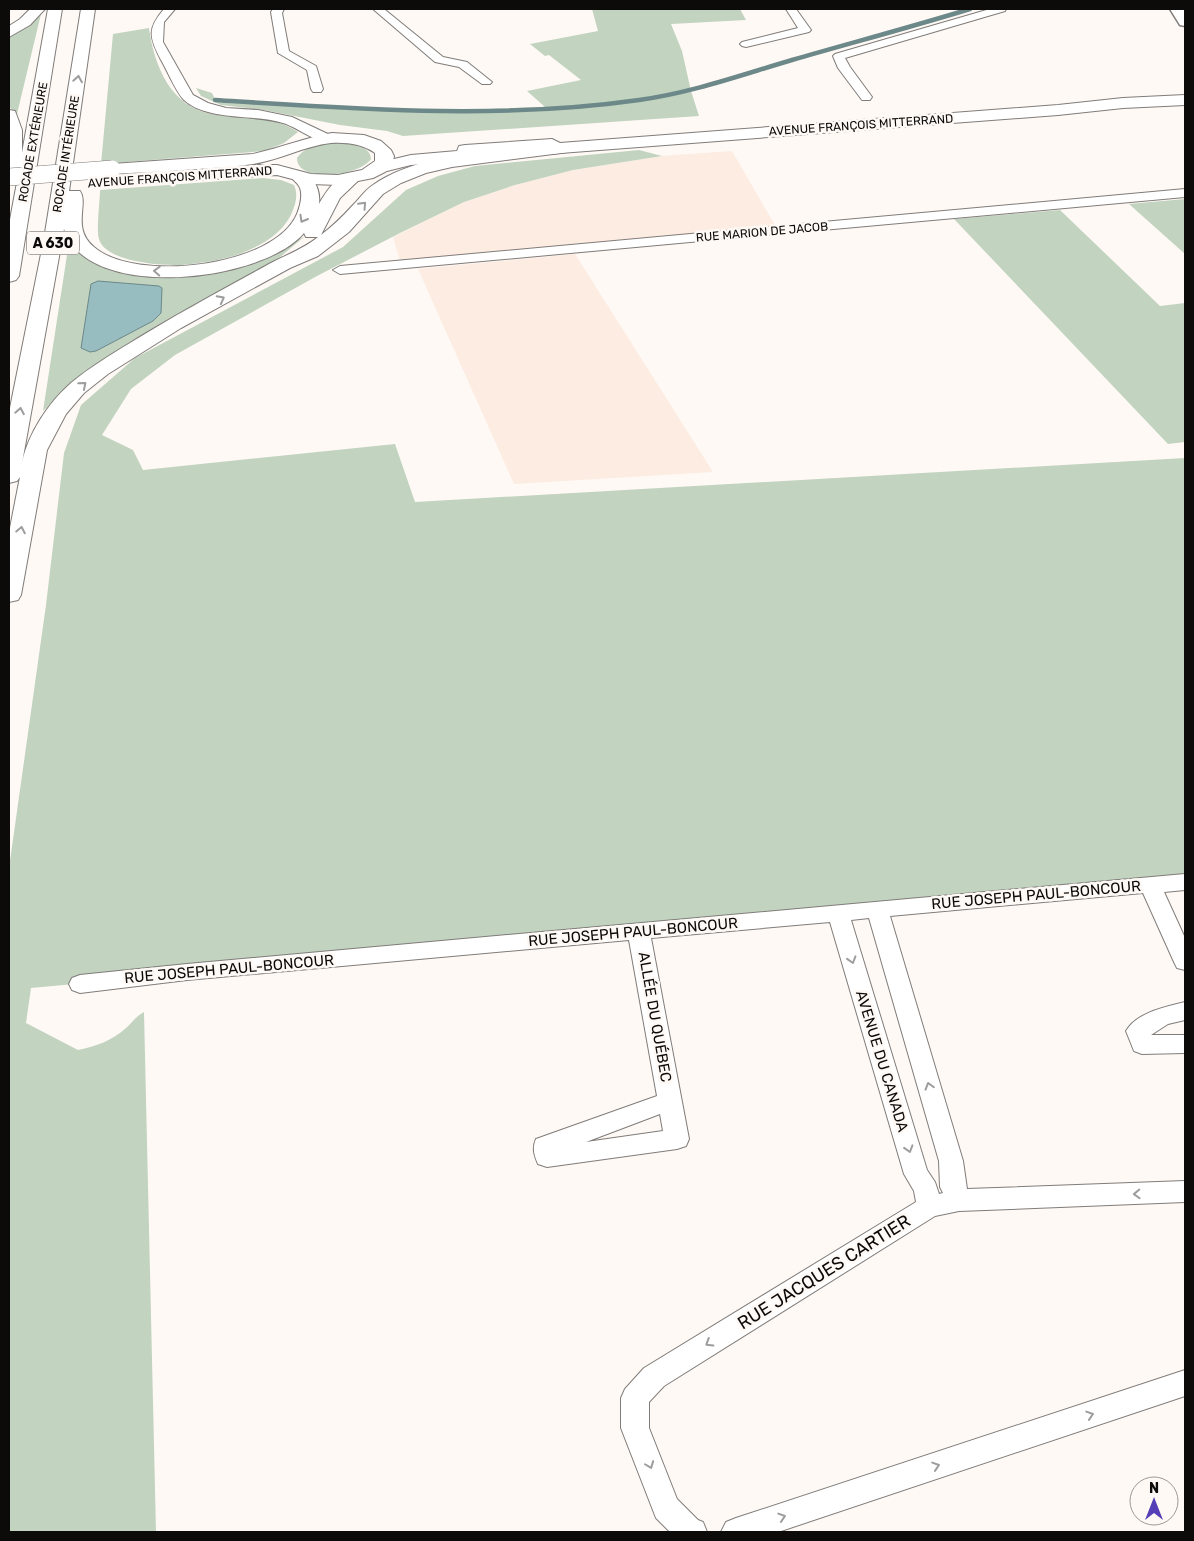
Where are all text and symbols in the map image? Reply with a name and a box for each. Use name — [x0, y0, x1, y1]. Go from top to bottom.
one-way arrow — [72, 74, 82, 83]
street label: ROCADE EXTÉRIEURE — [16, 81, 50, 203]
street label: ROCADE INTÉRIEURE — [50, 95, 82, 213]
street label: AVENUE FRANÇOIS MITTERRAND — [768, 112, 954, 138]
street label: AVENUE FRANÇOIS MITTERRAND — [87, 164, 273, 190]
one-way arrow — [357, 201, 366, 210]
one-way arrow — [300, 214, 310, 223]
street label: RUE MARION DE JACOB — [695, 219, 829, 245]
road number: A 630 — [27, 232, 79, 254]
one-way arrow — [153, 266, 161, 276]
one-way arrow — [215, 295, 224, 305]
one-way arrow — [77, 382, 86, 390]
one-way arrow — [14, 407, 24, 415]
one-way arrow — [15, 525, 26, 534]
street label: RUE JOSEPH PAUL-BONCOUR — [930, 877, 1142, 913]
street label: RUE JOSEPH PAUL-BONCOUR — [527, 914, 739, 950]
street label: ALLÉE DU QUÉBEC — [635, 950, 675, 1084]
street label: RUE JOSEPH PAUL-BONCOUR — [123, 951, 335, 987]
one-way arrow — [846, 955, 856, 963]
street label: AVENUE DU CANADA — [852, 988, 912, 1134]
one-way arrow — [925, 1083, 935, 1091]
one-way arrow — [903, 1144, 913, 1152]
one-way arrow — [1132, 1188, 1140, 1199]
street label: RUE JACQUES CARTIER — [734, 1210, 915, 1334]
one-way arrow — [706, 1337, 715, 1347]
one-way arrow — [1086, 1410, 1094, 1420]
one-way arrow — [643, 1460, 654, 1469]
one-way arrow — [932, 1461, 940, 1471]
north arrow — [1129, 1476, 1179, 1526]
text: N — [1149, 1480, 1159, 1497]
one-way arrow — [777, 1513, 786, 1523]

